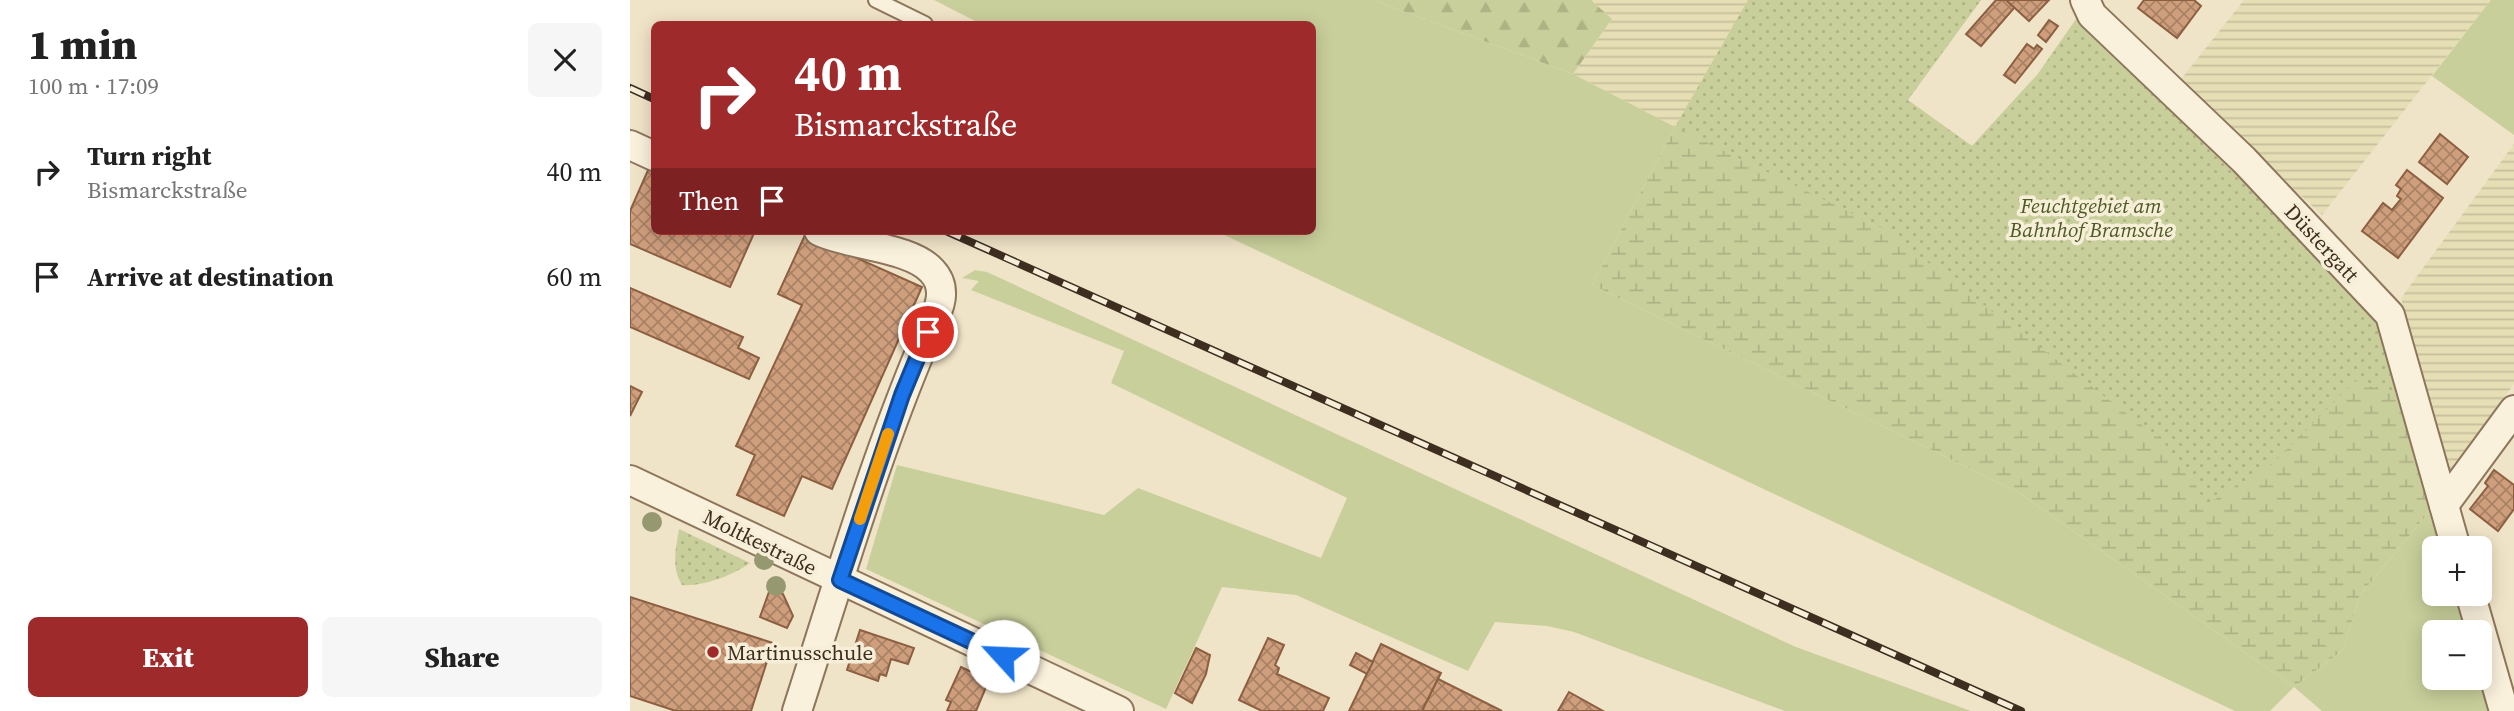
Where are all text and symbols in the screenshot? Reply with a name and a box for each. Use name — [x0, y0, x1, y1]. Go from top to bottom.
text: 1 min — [28, 15, 138, 73]
button: close — [528, 23, 602, 97]
text: 40 m — [794, 39, 902, 106]
icon: right — [679, 49, 770, 140]
text: 100 m · 17:09 — [28, 70, 159, 102]
text: Bismarckstraße — [794, 103, 1017, 147]
text: Turn right — [87, 138, 211, 174]
icon: right — [28, 153, 66, 191]
text: 40 m — [547, 154, 602, 190]
text: Bismarckstraße — [87, 174, 247, 206]
icon: arrive — [753, 182, 791, 220]
text: Then — [679, 183, 739, 219]
park label: Feuchtgebiet am Bahnhof Bramsche — [2008, 191, 2173, 244]
street label: Düstergatt — [2278, 197, 2366, 289]
icon: arrive — [28, 258, 66, 296]
text: Arrive at destination — [87, 259, 334, 295]
text: 60 m — [547, 259, 602, 295]
pin — [898, 302, 958, 362]
icon: arrive — [909, 313, 947, 351]
street label: Moltkestraße — [698, 502, 822, 582]
map controls — [2422, 536, 2492, 690]
button: + — [2422, 536, 2492, 606]
button: Exit — [28, 617, 308, 697]
button: Share — [322, 617, 602, 697]
position arrow — [966, 619, 1040, 693]
button: − — [2422, 620, 2492, 690]
place label: Martinusschule — [727, 638, 873, 667]
marker: Martinusschule — [705, 644, 721, 660]

